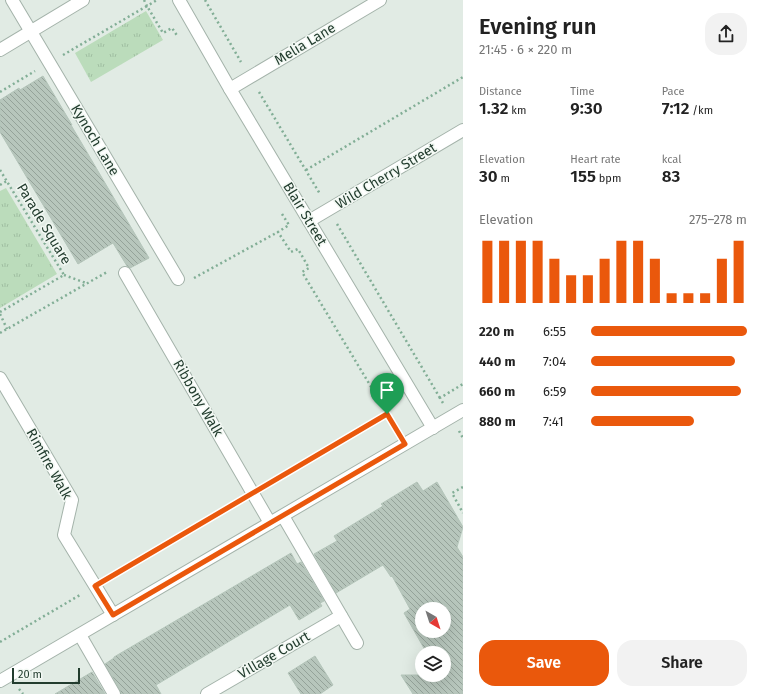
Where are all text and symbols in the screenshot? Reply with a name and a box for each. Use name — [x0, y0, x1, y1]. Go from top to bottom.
text: Evening run — [479, 13, 596, 40]
button: share — [705, 13, 747, 55]
street label: Melia Lane — [271, 19, 339, 69]
text: 21:45 · 6 × 220 m — [479, 42, 572, 57]
text: Distance — [479, 85, 522, 98]
text: Time — [570, 85, 595, 98]
text: Pace — [662, 85, 684, 98]
text: 1.32 — [479, 98, 508, 119]
text: 9:30 — [570, 98, 603, 119]
text: 7:12 — [662, 98, 689, 119]
street label: Kynoch Lane — [67, 101, 123, 179]
text: km — [508, 104, 526, 117]
text: /km — [689, 104, 713, 117]
street label: Wild Cherry Street — [333, 139, 440, 213]
text: Elevation — [479, 153, 525, 166]
text: Heart rate — [570, 153, 620, 166]
text: kcal — [662, 153, 681, 166]
text: 30 — [479, 166, 498, 187]
text: 155 — [570, 166, 596, 187]
text: 83 — [662, 166, 680, 187]
text: m — [498, 172, 510, 185]
text: bpm — [596, 172, 621, 185]
street label: Blair Street — [279, 179, 331, 250]
street label: Parade Square — [13, 180, 75, 268]
text: Elevation — [479, 212, 533, 227]
text: 275–278 m — [689, 212, 747, 227]
text: 220 m — [479, 324, 514, 339]
text: 6:55 — [543, 324, 566, 339]
text: 440 m — [479, 354, 515, 369]
text: 7:04 — [543, 354, 566, 369]
street label: Ribbony Walk — [169, 357, 227, 440]
pin — [370, 373, 404, 414]
icon: arrive — [376, 379, 398, 401]
text: 660 m — [479, 384, 515, 399]
text: 6:59 — [543, 384, 566, 399]
text: 880 m — [479, 414, 516, 429]
text: 7:41 — [543, 414, 564, 429]
street label: Rimfire Walk — [22, 425, 76, 503]
north arrow — [415, 602, 451, 638]
map controls — [415, 602, 451, 682]
street label: Village Court — [235, 627, 314, 682]
button: Save — [479, 640, 609, 686]
button: Share — [617, 640, 747, 686]
button: layers — [415, 646, 451, 682]
scale bar — [12, 666, 80, 685]
text: 20 m — [18, 668, 42, 681]

